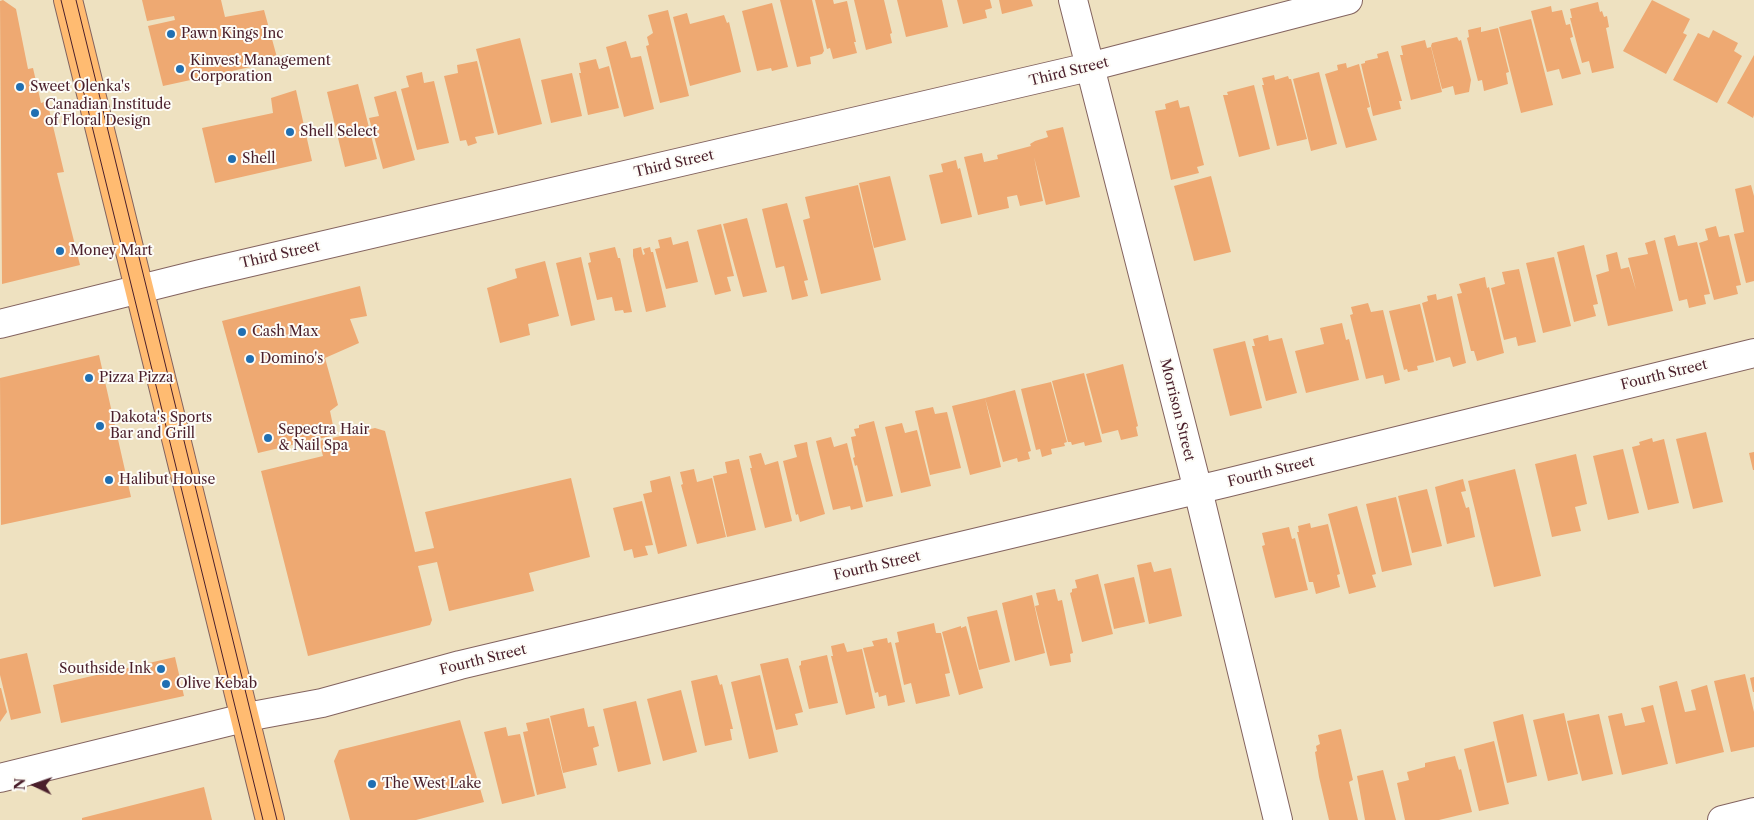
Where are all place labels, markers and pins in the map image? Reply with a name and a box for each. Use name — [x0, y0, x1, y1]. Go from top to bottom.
place label: Pawn Kings Inc — [181, 26, 284, 42]
marker: Pawn Kings Inc — [165, 28, 177, 40]
place label: Kinvest Management Corporation — [190, 53, 331, 85]
marker: Kinvest Management Corporation — [174, 63, 186, 75]
place label: Sweet Olenka's — [30, 79, 130, 95]
marker: Sweet Olenka's — [14, 81, 26, 93]
place label: Canadian Institude of Floral Design — [45, 97, 171, 130]
marker: Canadian Institude of Floral Design — [29, 107, 41, 119]
place label: Shell Select — [300, 124, 378, 140]
marker: Shell Select — [284, 126, 296, 138]
place label: Shell — [242, 151, 275, 167]
marker: Shell — [226, 153, 238, 165]
place label: Money Mart — [70, 243, 152, 259]
marker: Money Mart — [54, 245, 66, 257]
place label: Cash Max — [252, 324, 318, 340]
marker: Cash Max — [236, 326, 248, 338]
place label: Domino's — [260, 351, 323, 367]
marker: Domino's — [244, 353, 256, 365]
place label: Pizza Pizza — [99, 370, 173, 386]
marker: Pizza Pizza — [83, 372, 95, 384]
place label: Dakota's Sports Bar and Grill — [110, 410, 212, 442]
marker: Dakota's Sports Bar and Grill — [94, 420, 106, 432]
place label: Sepectra Hair & Nail Spa — [278, 422, 369, 454]
marker: Sepectra Hair & Nail Spa — [262, 432, 274, 444]
place label: Halibut House — [119, 472, 215, 488]
marker: Halibut House — [103, 474, 115, 486]
place label: Southside Ink — [59, 661, 151, 677]
marker: Southside Ink — [155, 663, 167, 675]
place label: Olive Kebab — [176, 676, 257, 692]
marker: Olive Kebab — [160, 678, 172, 690]
place label: The West Lake — [382, 776, 481, 792]
marker: The West Lake — [366, 778, 378, 790]

